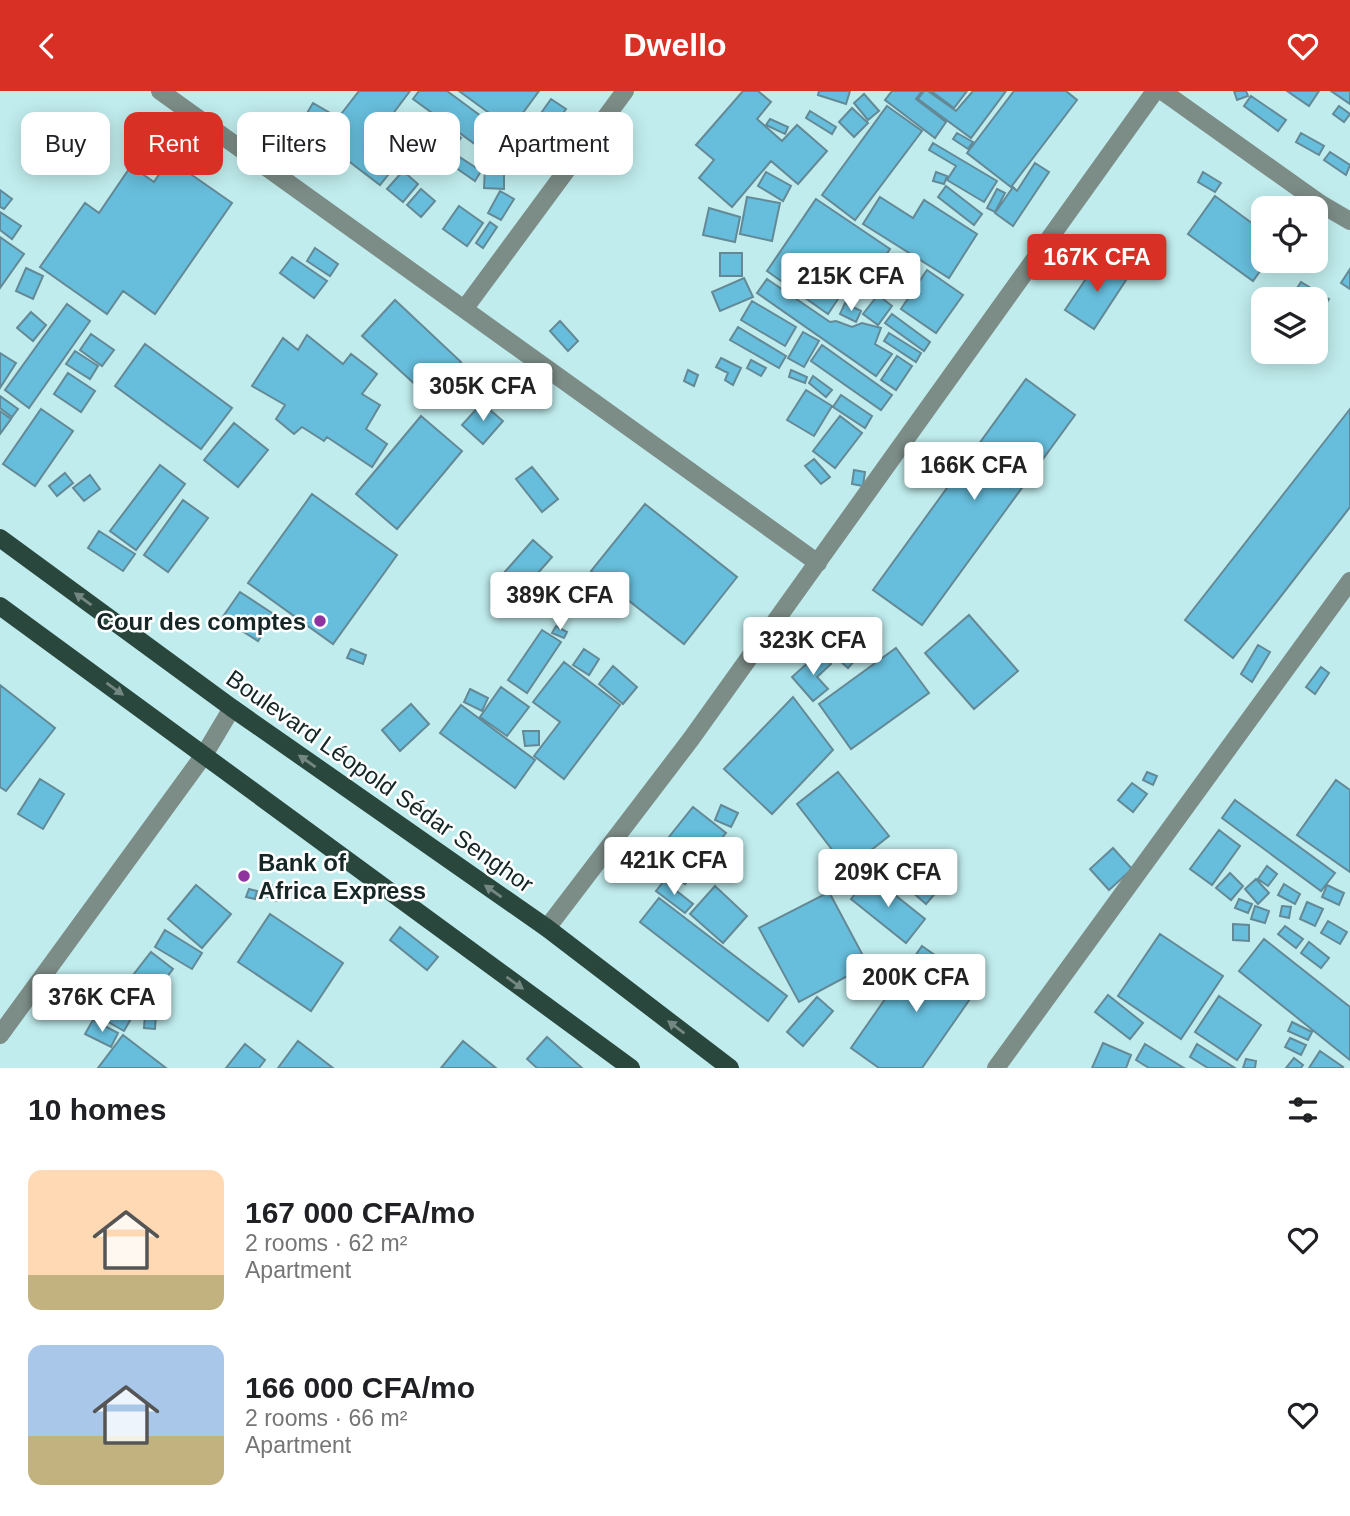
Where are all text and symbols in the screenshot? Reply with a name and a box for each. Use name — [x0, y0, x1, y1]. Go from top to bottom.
icon: back — [28, 27, 66, 65]
text: Dwello — [623, 27, 727, 63]
icon: heart — [1284, 27, 1322, 65]
chip: Buy — [21, 112, 110, 175]
chip: Rent — [124, 112, 223, 175]
chip: Filters — [237, 112, 350, 175]
chip: New — [364, 112, 460, 175]
chip: Apartment — [474, 112, 633, 175]
map controls — [1251, 196, 1328, 364]
button: locate — [1251, 196, 1328, 273]
pin: 167K CFA — [1025, 235, 1169, 294]
text: 167K CFA — [1043, 244, 1151, 270]
pin: 215K CFA — [779, 253, 923, 313]
text: 215K CFA — [797, 263, 905, 289]
button: layers — [1251, 287, 1328, 364]
pin: 305K CFA — [411, 363, 555, 423]
text: 305K CFA — [429, 373, 537, 399]
pin: 166K CFA — [902, 443, 1046, 502]
text: 166K CFA — [920, 452, 1028, 478]
pin: 389K CFA — [488, 573, 632, 632]
text: 389K CFA — [506, 582, 614, 608]
one-way arrow — [74, 592, 92, 606]
place label: Cour des comptes — [97, 608, 306, 635]
marker: Cour des comptes — [312, 613, 328, 629]
pin: 323K CFA — [741, 617, 885, 677]
text: 323K CFA — [759, 627, 867, 653]
street label: Boulevard Léopold Sédar Senghor — [221, 664, 539, 898]
one-way arrow — [106, 682, 124, 696]
one-way arrow — [298, 754, 316, 768]
pin: 421K CFA — [602, 837, 746, 897]
text: 421K CFA — [620, 847, 728, 873]
place label: Bank of Africa Express — [258, 849, 426, 904]
pin: 209K CFA — [816, 849, 960, 909]
text: 209K CFA — [834, 859, 942, 885]
marker: Bank of Africa Express — [236, 868, 252, 884]
one-way arrow — [484, 885, 503, 898]
pin: 200K CFA — [844, 955, 988, 1014]
text: 200K CFA — [862, 964, 970, 990]
pin: 376K CFA — [30, 975, 174, 1034]
one-way arrow — [506, 976, 525, 990]
text: 376K CFA — [48, 984, 156, 1010]
one-way arrow — [667, 1020, 685, 1034]
icon: filters — [1284, 1091, 1322, 1129]
text: 10 homes — [28, 1093, 166, 1126]
text: 167 000 CFA/mo — [245, 1196, 475, 1229]
icon: home — [84, 1198, 168, 1282]
icon: heart — [1284, 1221, 1322, 1259]
text: 2 rooms · 62 m² — [245, 1230, 407, 1256]
text: Apartment — [245, 1257, 351, 1283]
text: 166 000 CFA/mo — [245, 1371, 475, 1404]
icon: home — [84, 1373, 168, 1457]
icon: heart — [1284, 1396, 1322, 1434]
text: 2 rooms · 66 m² — [245, 1405, 407, 1431]
text: Apartment — [245, 1432, 351, 1458]

